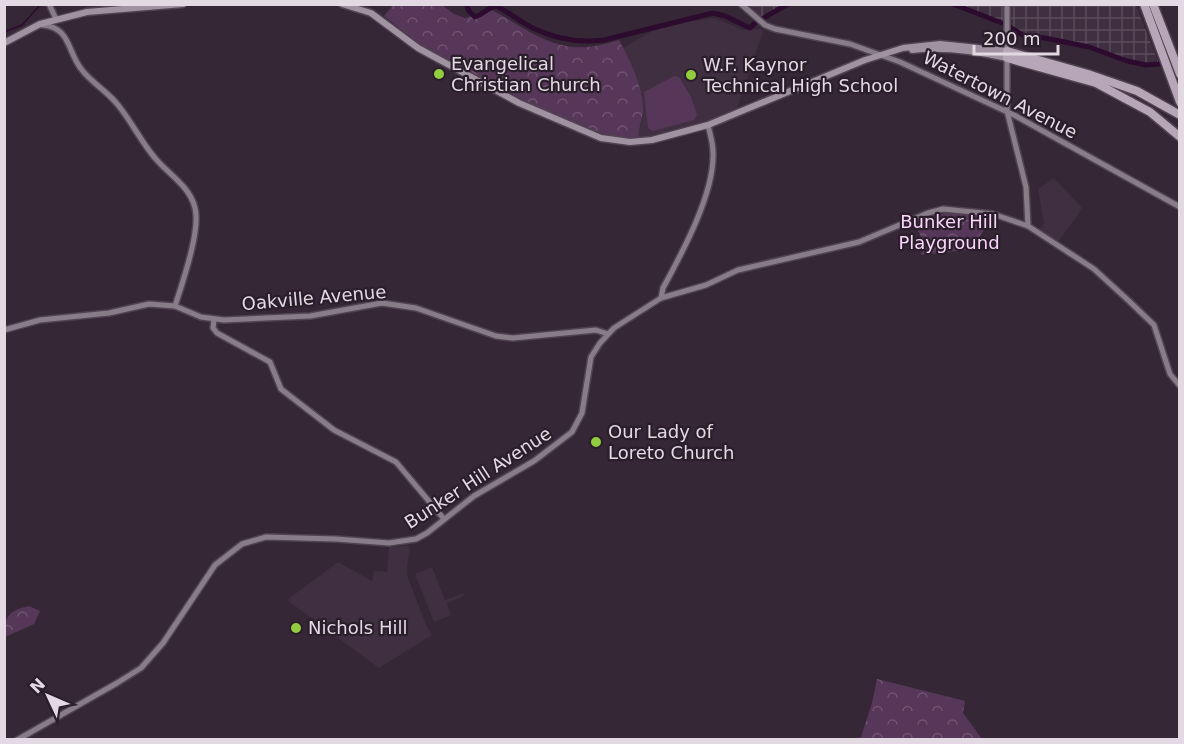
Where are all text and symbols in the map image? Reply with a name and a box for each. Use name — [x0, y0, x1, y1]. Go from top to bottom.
scale bar — [974, 18, 1058, 56]
text: 200 m — [983, 28, 1041, 49]
street label: Watertown Avenue — [920, 47, 1081, 143]
place label: Evangelical Christian Church — [451, 53, 601, 95]
place label: W.F. Kaynor Technical High School — [702, 54, 898, 96]
marker: Evangelical Christian Church — [432, 67, 446, 81]
marker: W.F. Kaynor Technical High School — [684, 68, 698, 82]
park label: Bunker Hill Playground — [898, 211, 1000, 253]
street label: Oakville Avenue — [241, 281, 387, 314]
place label: Our Lady of Loreto Church — [608, 421, 734, 463]
street label: Bunker Hill Avenue — [401, 422, 555, 533]
marker: Our Lady of Loreto Church — [589, 435, 603, 449]
place label: Nichols Hill — [308, 617, 407, 638]
marker: Nichols Hill — [289, 621, 303, 635]
north arrow — [18, 666, 78, 726]
text: N — [26, 675, 49, 697]

